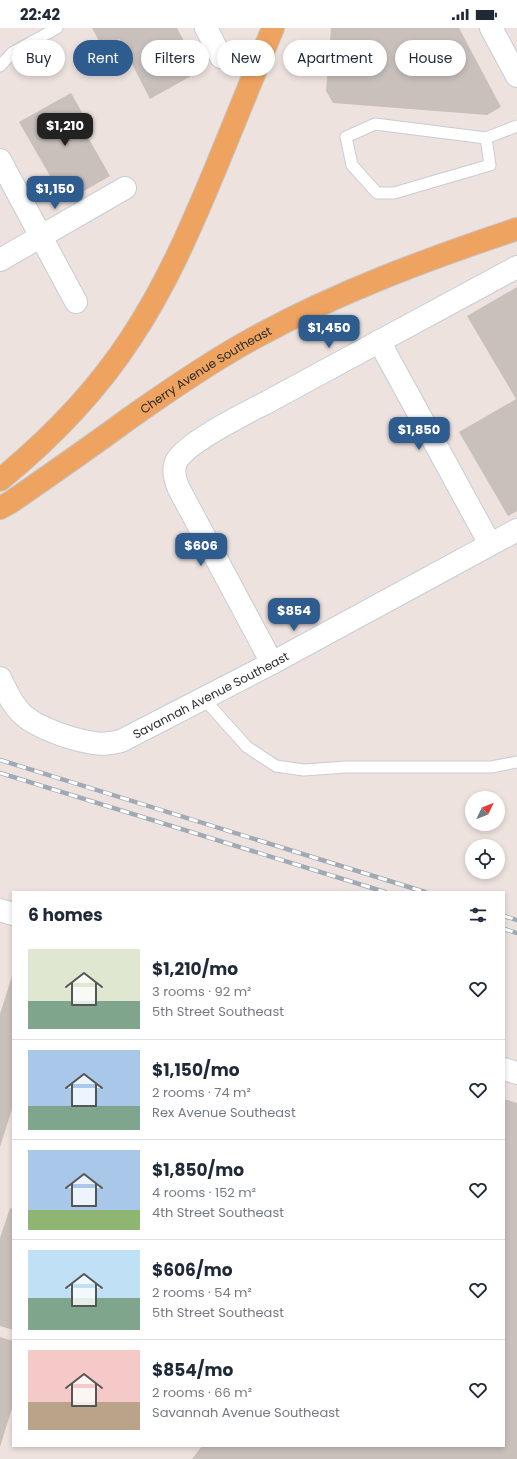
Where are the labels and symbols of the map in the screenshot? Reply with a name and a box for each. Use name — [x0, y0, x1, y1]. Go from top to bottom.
pin: $1,210 — [32, 113, 98, 147]
pin: $1,150 — [22, 176, 88, 210]
pin: $1,450 — [296, 315, 362, 349]
street label: Cherry Avenue Southeast — [136, 322, 274, 417]
pin: $1,850 — [386, 417, 452, 451]
pin: $606 — [177, 533, 225, 567]
pin: $854 — [270, 598, 318, 632]
street label: Savannah Avenue Southeast — [130, 647, 292, 742]
north arrow — [465, 791, 505, 831]

